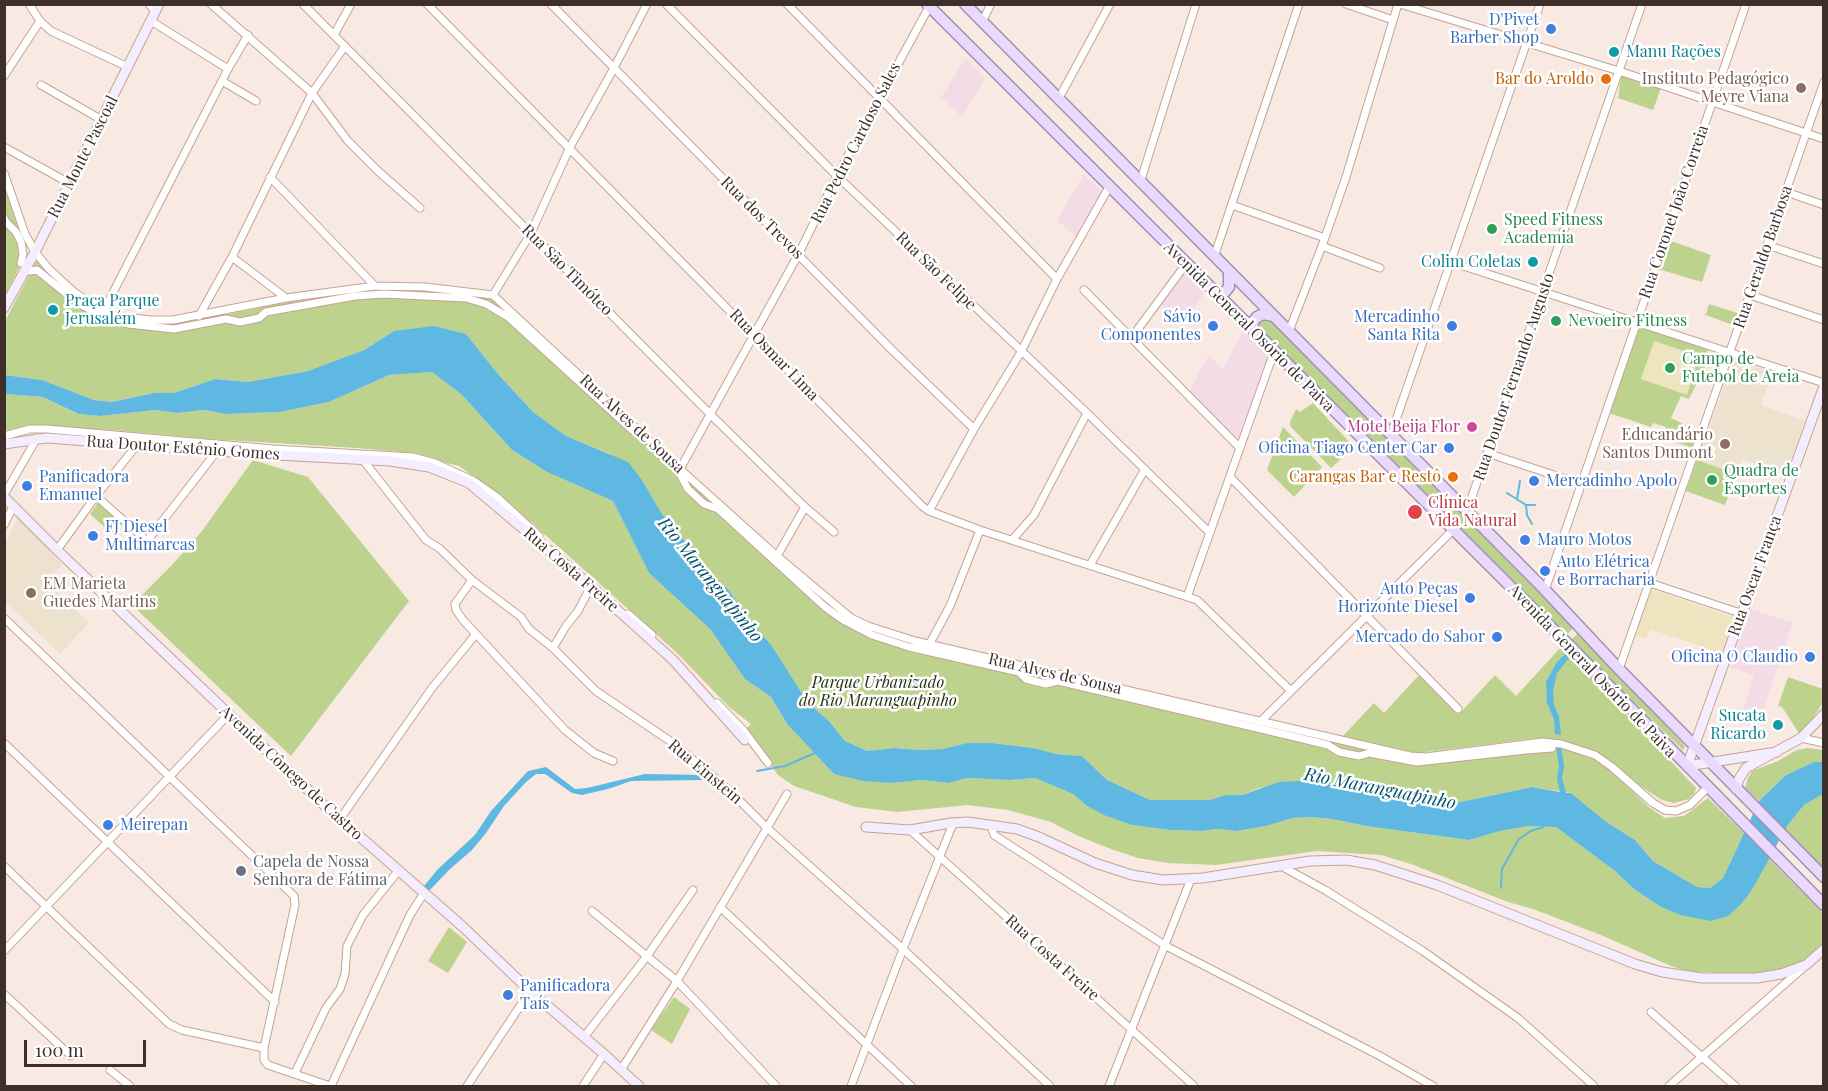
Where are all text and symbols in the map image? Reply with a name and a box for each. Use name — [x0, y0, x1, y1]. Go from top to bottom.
place label: D'Pivet Barber Shop — [1450, 10, 1539, 48]
marker: D'Pivet Barber Shop — [1544, 22, 1558, 36]
place label: Manu Rações — [1626, 42, 1721, 62]
marker: Manu Rações — [1607, 45, 1621, 59]
street label: Rua Pedro Cardoso Sales — [807, 59, 905, 227]
place label: Bar do Aroldo — [1495, 69, 1594, 89]
place label: Instituto Pedagógico Meyre Viana — [1642, 69, 1789, 107]
marker: Bar do Aroldo — [1599, 72, 1613, 86]
marker: Instituto Pedagógico Meyre Viana — [1794, 81, 1808, 95]
street label: Rua Monte Pascoal — [44, 93, 122, 221]
street label: Rua Coronel João Correia — [1635, 123, 1713, 301]
street label: Rua dos Trevos — [717, 173, 807, 263]
street label: Rua Geraldo Barbosa — [1729, 183, 1797, 331]
place label: Speed Fitness Academia — [1504, 210, 1603, 248]
street label: Rua São Timóteo — [517, 220, 617, 320]
marker: Speed Fitness Academia — [1485, 222, 1499, 236]
street label: Rua São Felipe — [892, 228, 980, 314]
street label: Avenida General Osório de Paiva — [1160, 238, 1338, 416]
place label: Colim Coletas — [1421, 252, 1521, 272]
marker: Colim Coletas — [1526, 255, 1540, 269]
street label: Rua Doutor Fernando Augusto — [1469, 271, 1559, 483]
place label: Praça Parque Jerusalém — [65, 291, 160, 329]
marker: Praça Parque Jerusalém — [46, 303, 60, 317]
street label: Rua Osmar Lima — [725, 305, 823, 405]
place label: Sávio Componentes — [1101, 307, 1201, 345]
place label: Mercadinho Santa Rita — [1354, 307, 1440, 345]
place label: Nevoeiro Fitness — [1568, 311, 1687, 331]
marker: Nevoeiro Fitness — [1549, 314, 1563, 328]
marker: Sávio Componentes — [1206, 319, 1220, 333]
marker: Mercadinho Santa Rita — [1445, 319, 1459, 333]
place label: Campo de Futebol de Areia — [1682, 349, 1799, 387]
marker: Campo de Futebol de Areia — [1663, 361, 1677, 375]
street label: Rua Alves de Sousa — [576, 370, 688, 478]
place label: Motel Beija Flor — [1347, 417, 1460, 437]
marker: Motel Beija Flor — [1465, 420, 1479, 434]
place label: Educandário Santos Dumont — [1602, 425, 1713, 463]
street label: Rua Doutor Estênio Gomes — [86, 432, 280, 464]
marker: Educandário Santos Dumont — [1718, 437, 1732, 451]
place label: Oficina Tiago Center Car — [1258, 438, 1437, 458]
marker: Oficina Tiago Center Car — [1442, 441, 1456, 455]
place label: Quadra de Esportes — [1724, 461, 1799, 499]
place label: Panificadora Emanuel — [39, 467, 129, 505]
place label: Carangas Bar e Restô — [1289, 467, 1441, 487]
marker: Carangas Bar e Restô — [1446, 470, 1460, 484]
place label: Mercadinho Apolo — [1546, 471, 1677, 491]
marker: Quadra de Esportes — [1705, 473, 1719, 487]
marker: Mercadinho Apolo — [1527, 474, 1541, 488]
marker: Panificadora Emanuel — [20, 479, 34, 493]
place label: Clínica Vida Natural — [1428, 493, 1517, 531]
marker: Clínica Vida Natural — [1406, 503, 1424, 521]
water label: Rio Maranguapinho — [653, 513, 767, 647]
street label: Rua Oscar França — [1724, 513, 1786, 639]
place label: FJ Diesel Multimarcas — [105, 517, 195, 555]
street label: Rua Costa Freire — [520, 523, 622, 617]
marker: FJ Diesel Multimarcas — [86, 529, 100, 543]
place label: Mauro Motos — [1537, 530, 1632, 550]
marker: Mauro Motos — [1518, 533, 1532, 547]
place label: Auto Elétrica e Borracharia — [1557, 552, 1655, 590]
marker: Auto Elétrica e Borracharia — [1538, 564, 1552, 578]
place label: EM Marieta Guedes Martins — [43, 574, 156, 612]
place label: Auto Peças Horizonte Diesel — [1338, 579, 1458, 617]
street label: Avenida General Osório de Paiva — [1504, 580, 1680, 762]
marker: EM Marieta Guedes Martins — [24, 586, 38, 600]
marker: Auto Peças Horizonte Diesel — [1463, 591, 1477, 605]
place label: Mercado do Sabor — [1355, 627, 1485, 647]
marker: Mercado do Sabor — [1490, 630, 1504, 644]
place label: Oficina O Claudio — [1671, 647, 1798, 667]
street label: Rua Alves de Sousa — [986, 649, 1124, 699]
marker: Oficina O Claudio — [1803, 650, 1817, 664]
park label: Parque Urbanizado do Rio Maranguapinho — [799, 673, 957, 711]
street label: Avenida Cônego de Castro — [216, 702, 366, 844]
place label: Sucata Ricardo — [1710, 706, 1766, 744]
marker: Sucata Ricardo — [1771, 718, 1785, 732]
street label: Rua Einstein — [664, 735, 746, 809]
water label: Rio Maranguapinho — [1302, 764, 1458, 814]
place label: Meirepan — [120, 815, 188, 835]
marker: Meirepan — [101, 818, 115, 832]
place label: Capela de Nossa Senhora de Fátima — [253, 852, 387, 890]
marker: Capela de Nossa Senhora de Fátima — [234, 864, 248, 878]
street label: Rua Costa Freire — [1001, 911, 1103, 1005]
place label: Panificadora Taís — [520, 976, 610, 1014]
marker: Panificadora Taís — [501, 988, 515, 1002]
scale bar — [27, 1028, 148, 1066]
text: 100 m — [35, 1038, 84, 1062]

